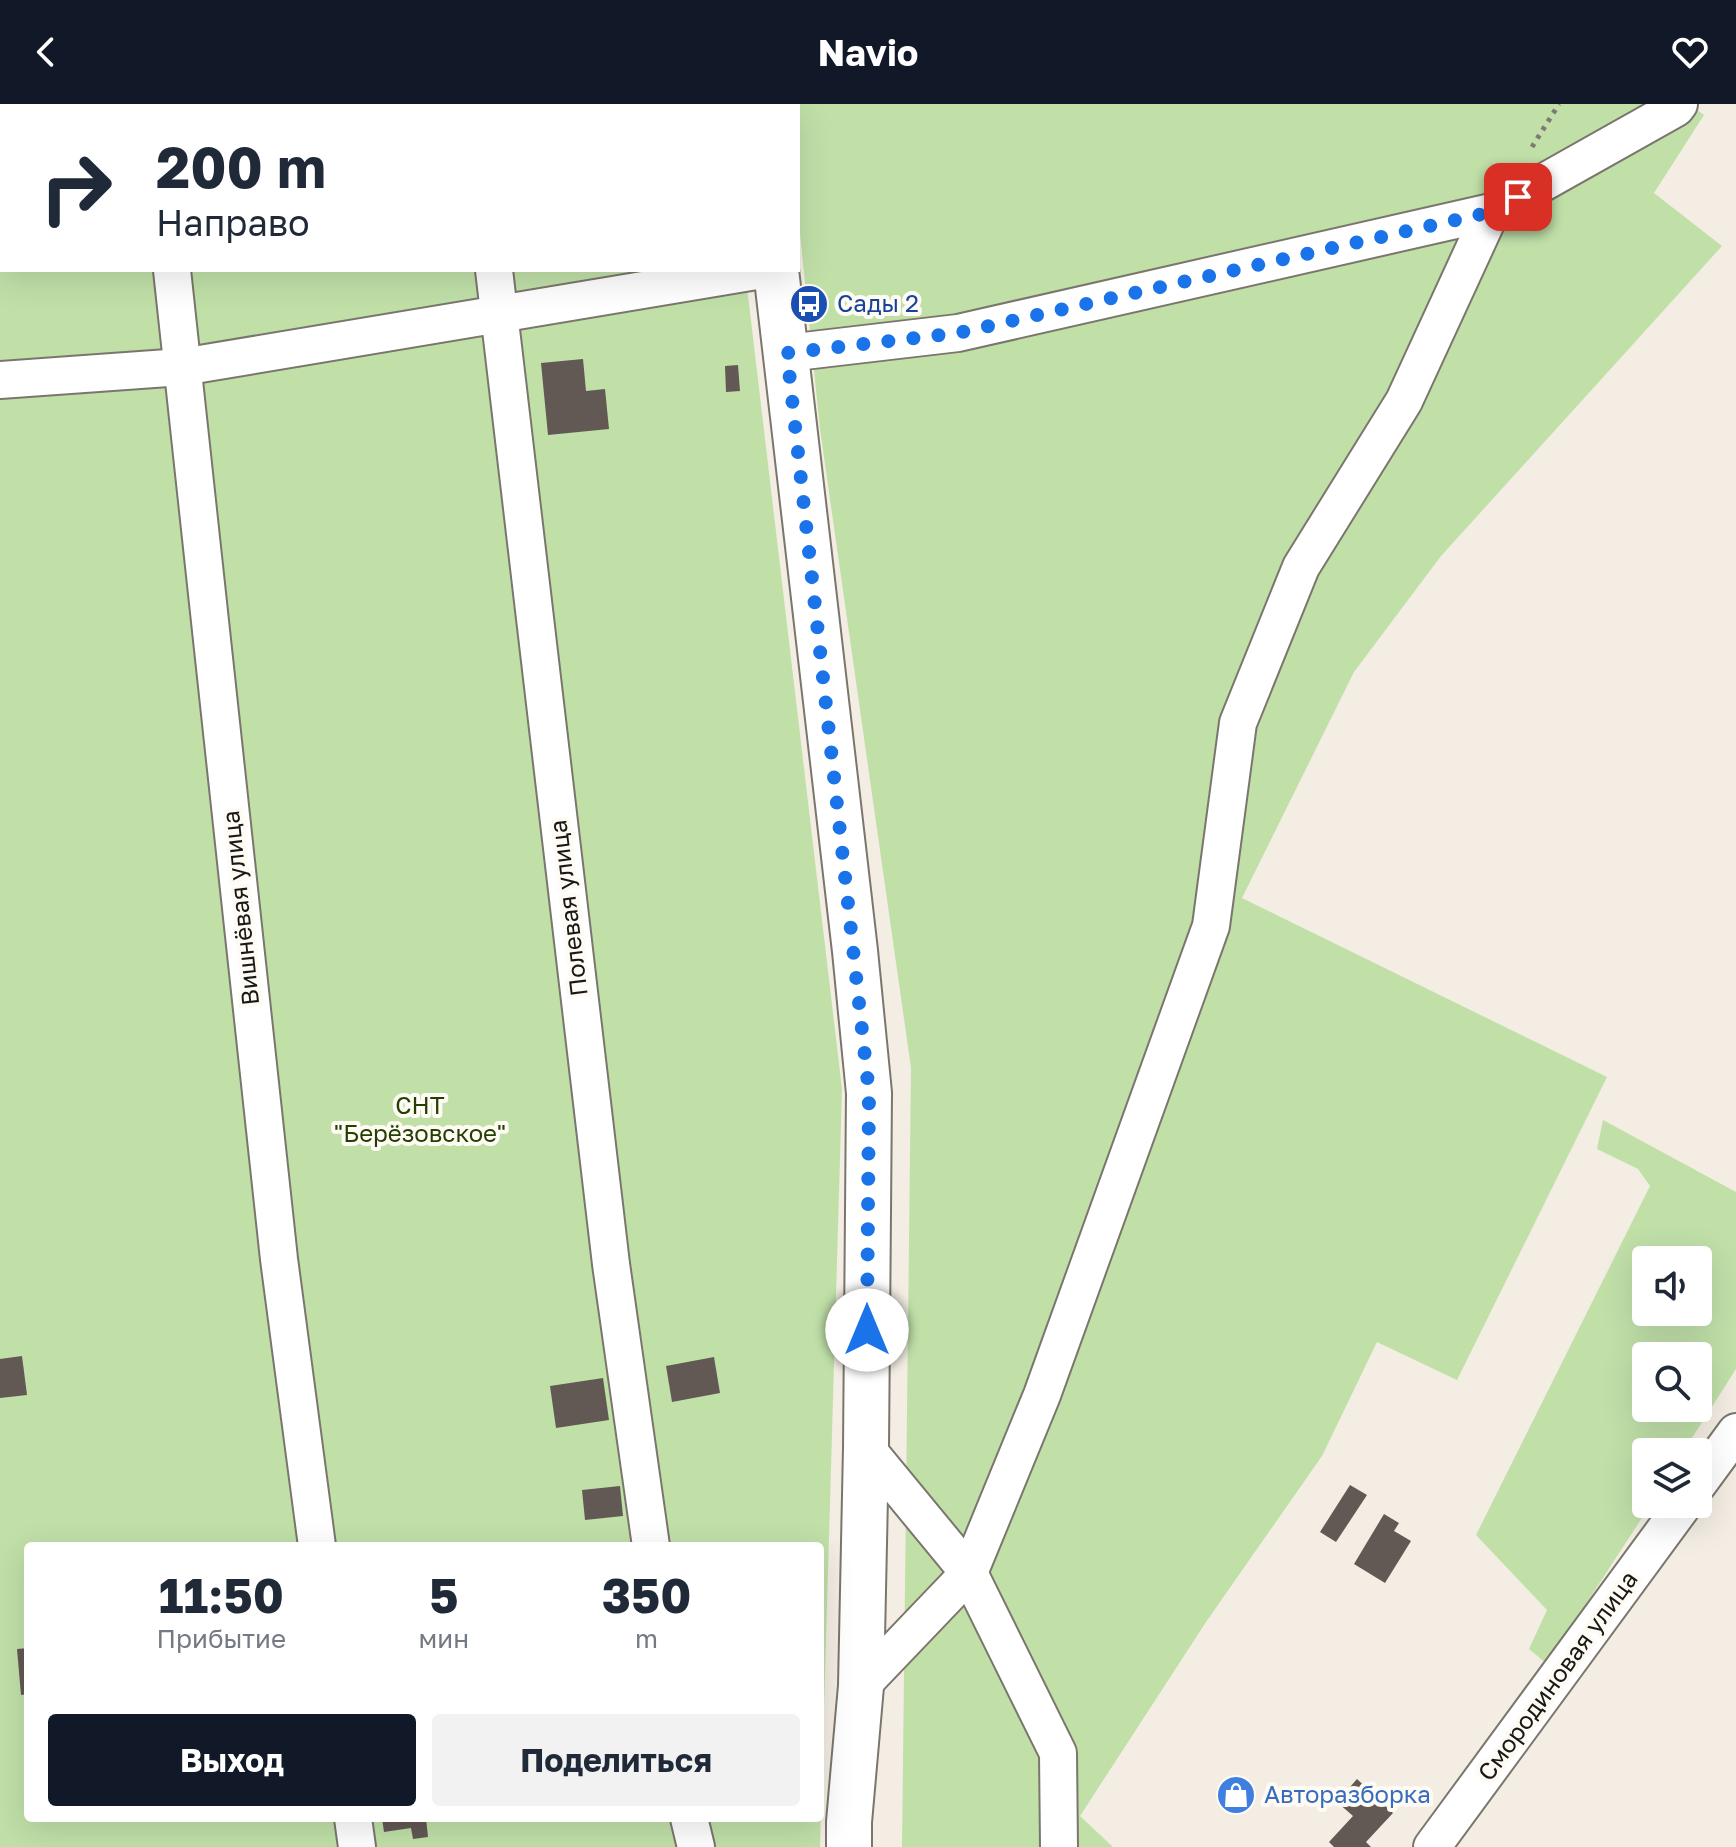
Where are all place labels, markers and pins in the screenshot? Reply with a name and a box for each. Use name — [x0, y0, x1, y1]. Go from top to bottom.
pin — [1484, 163, 1552, 231]
bus stop icon: Сады 2 — [788, 283, 830, 325]
place label: Сады 2 — [837, 288, 919, 317]
shop icon: Авторазборка — [1215, 1774, 1257, 1816]
place label: Авторазборка — [1264, 1779, 1431, 1808]

